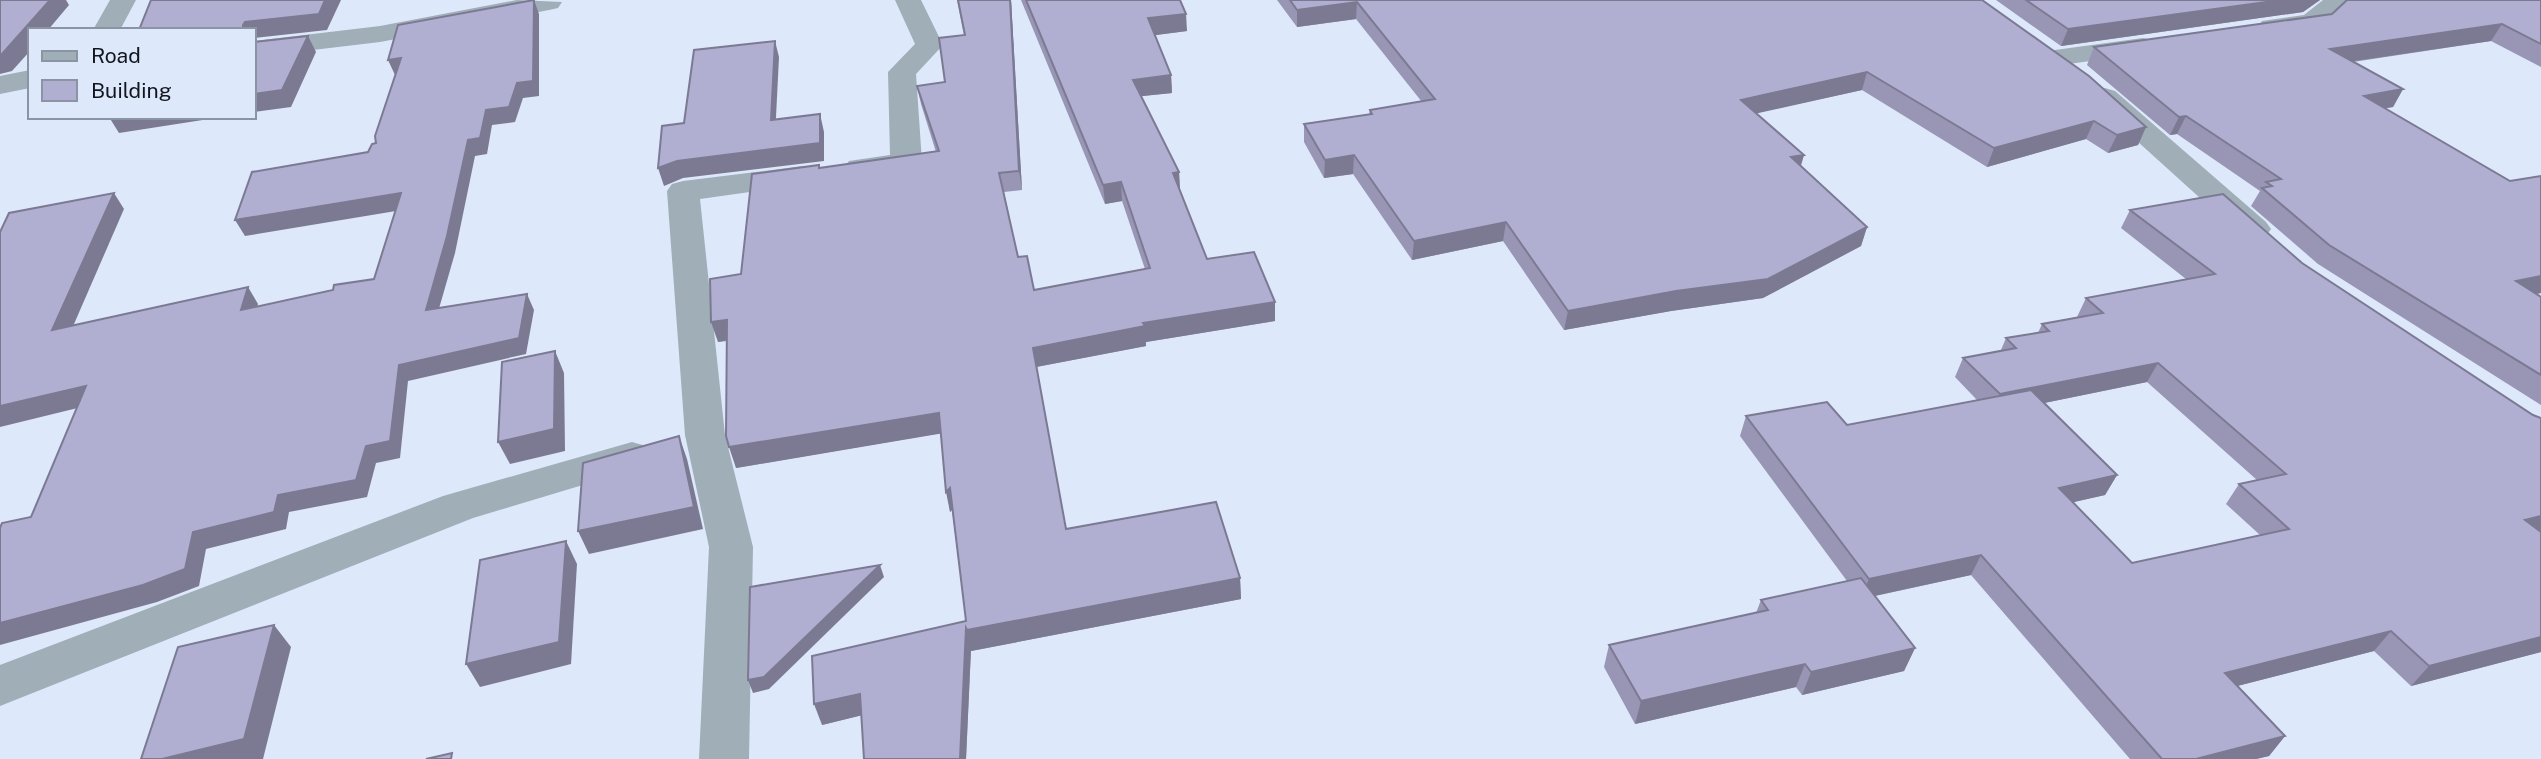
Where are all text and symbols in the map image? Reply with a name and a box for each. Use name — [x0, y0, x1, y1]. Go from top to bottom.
legend — [28, 28, 256, 119]
text: Road — [91, 43, 141, 68]
text: Building — [91, 78, 172, 103]

